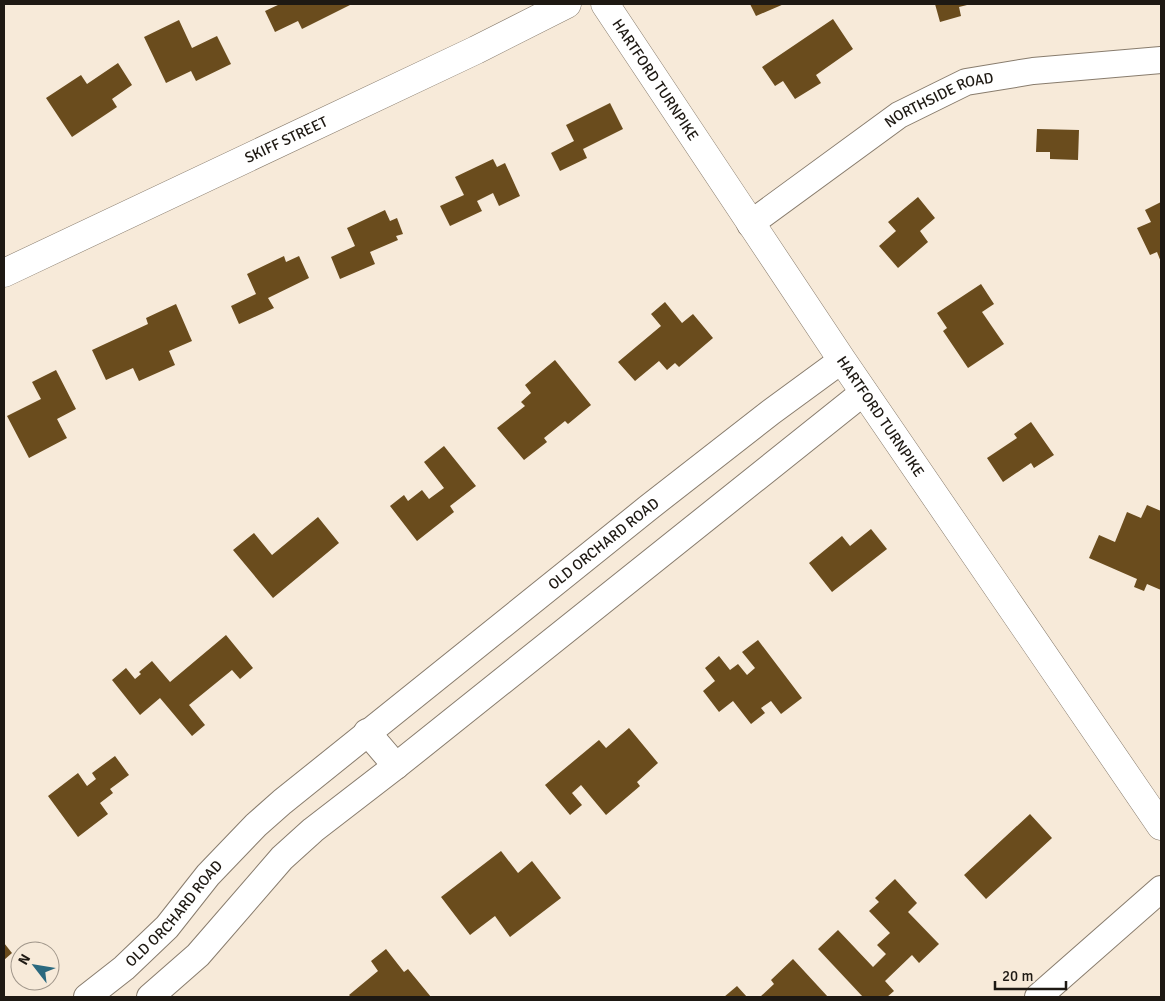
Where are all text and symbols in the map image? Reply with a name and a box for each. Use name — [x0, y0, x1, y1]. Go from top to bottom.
street label: HARTFORD TURNPIKE — [609, 16, 702, 144]
street label: NORTHSIDE ROAD — [881, 69, 995, 132]
street label: SKIFF STREET — [242, 112, 331, 167]
street label: HARTFORD TURNPIKE — [833, 353, 928, 480]
street label: OLD ORCHARD ROAD — [544, 494, 663, 594]
street label: OLD ORCHARD ROAD — [122, 857, 226, 971]
north arrow — [10, 941, 60, 991]
text: N — [14, 951, 34, 968]
scale bar — [995, 958, 1066, 990]
text: 20 m — [1002, 967, 1033, 985]

